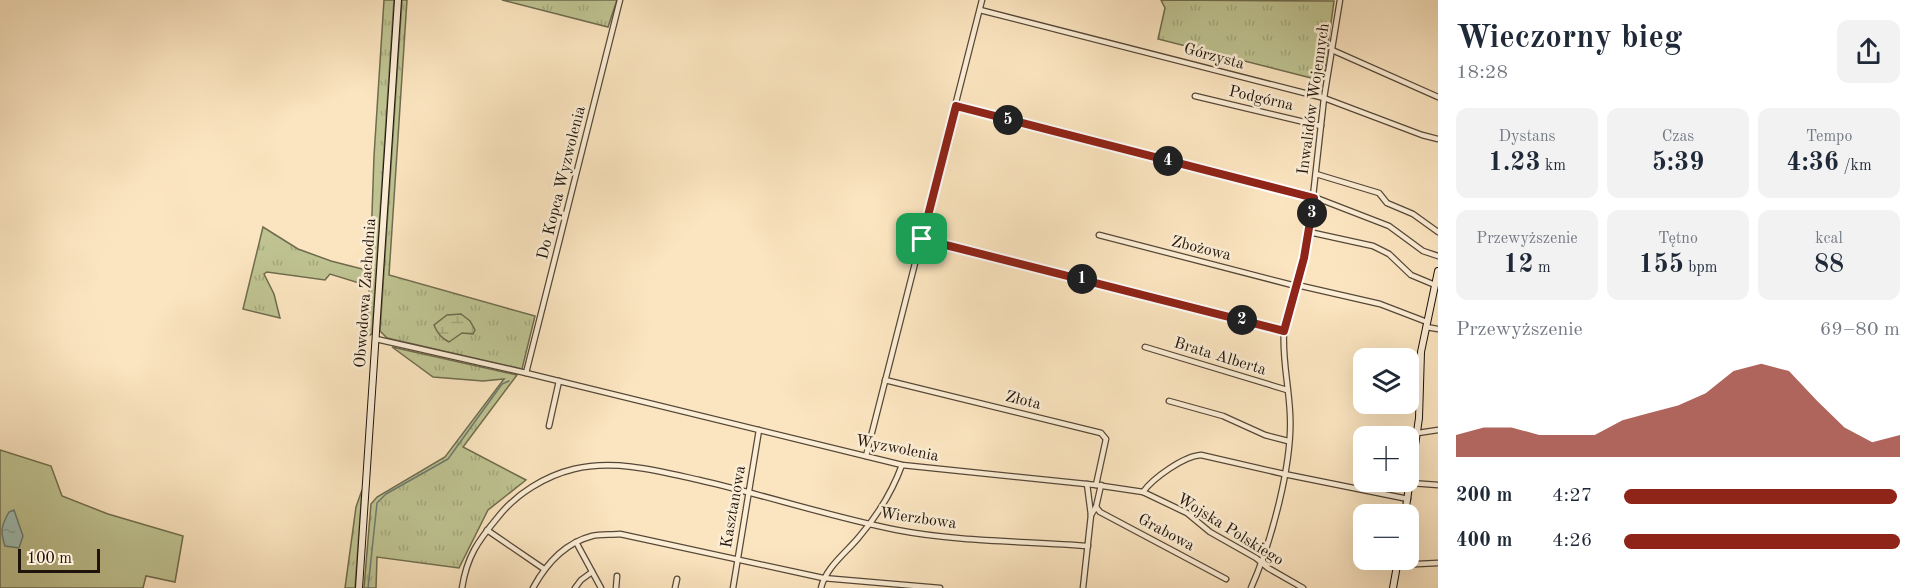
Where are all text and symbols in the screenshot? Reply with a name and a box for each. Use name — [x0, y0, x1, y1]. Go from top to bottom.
button: share — [1837, 20, 1900, 83]
street label: Inwalidów Wojennych — [1295, 22, 1333, 176]
text: Wieczorny bieg — [1456, 22, 1682, 55]
street label: Górzysta — [1182, 41, 1246, 73]
text: 18:28 — [1456, 63, 1508, 83]
street label: Podgórna — [1227, 84, 1295, 114]
street label: Do Kopca Wyzwolenia — [535, 105, 589, 261]
pin: 5 — [993, 105, 1023, 135]
text: 5 — [1003, 112, 1013, 128]
text: Dystans — [1499, 129, 1556, 145]
text: Czas — [1662, 129, 1694, 145]
text: Tempo — [1806, 129, 1852, 145]
pin: 4 — [1153, 146, 1183, 176]
text: 1.23 — [1488, 150, 1541, 176]
text: 5:39 — [1652, 150, 1704, 176]
text: 4:36 — [1786, 150, 1839, 176]
text: 4 — [1163, 153, 1173, 169]
text: km — [1541, 158, 1566, 174]
text: /km — [1839, 158, 1872, 174]
pin: 3 — [1297, 198, 1327, 228]
text: 3 — [1307, 205, 1317, 221]
pin — [896, 213, 947, 264]
street label: Obwodowa Zachodnia — [353, 217, 379, 368]
icon: arrive — [905, 222, 938, 255]
text: Przewyższenie — [1476, 231, 1578, 247]
text: Tętno — [1658, 231, 1698, 247]
text: kcal — [1815, 231, 1843, 247]
street label: Zbożowa — [1169, 234, 1233, 264]
text: 12 — [1503, 252, 1533, 278]
text: 155 — [1639, 252, 1684, 278]
text: 88 — [1814, 252, 1844, 278]
text: m — [1533, 260, 1551, 276]
text: bpm — [1684, 260, 1717, 276]
pin: 1 — [1067, 264, 1097, 294]
text: 1 — [1077, 271, 1087, 287]
pin: 2 — [1227, 305, 1257, 335]
text: 2 — [1237, 312, 1247, 328]
text: Przewyższenie — [1456, 320, 1583, 340]
text: 69–80 m — [1820, 320, 1900, 340]
street label: Brata Alberta — [1172, 335, 1268, 379]
map controls — [1353, 348, 1419, 570]
button: layers — [1353, 348, 1419, 414]
street label: Złota — [1003, 389, 1043, 413]
button: + — [1353, 426, 1419, 492]
street label: Wyzwolenia — [854, 433, 940, 465]
street label: Kasztanowa — [719, 464, 749, 550]
text: 200 m — [1456, 486, 1512, 506]
text: 4:27 — [1552, 486, 1592, 506]
street label: Wojska Polskiego — [1174, 491, 1286, 569]
button: − — [1353, 504, 1419, 570]
street label: Wierzbowa — [879, 506, 957, 532]
street label: Grabowa — [1135, 511, 1197, 555]
text: 400 m — [1456, 531, 1512, 551]
text: 4:26 — [1552, 531, 1592, 551]
scale bar — [18, 546, 100, 574]
text: 100 m — [27, 551, 72, 567]

